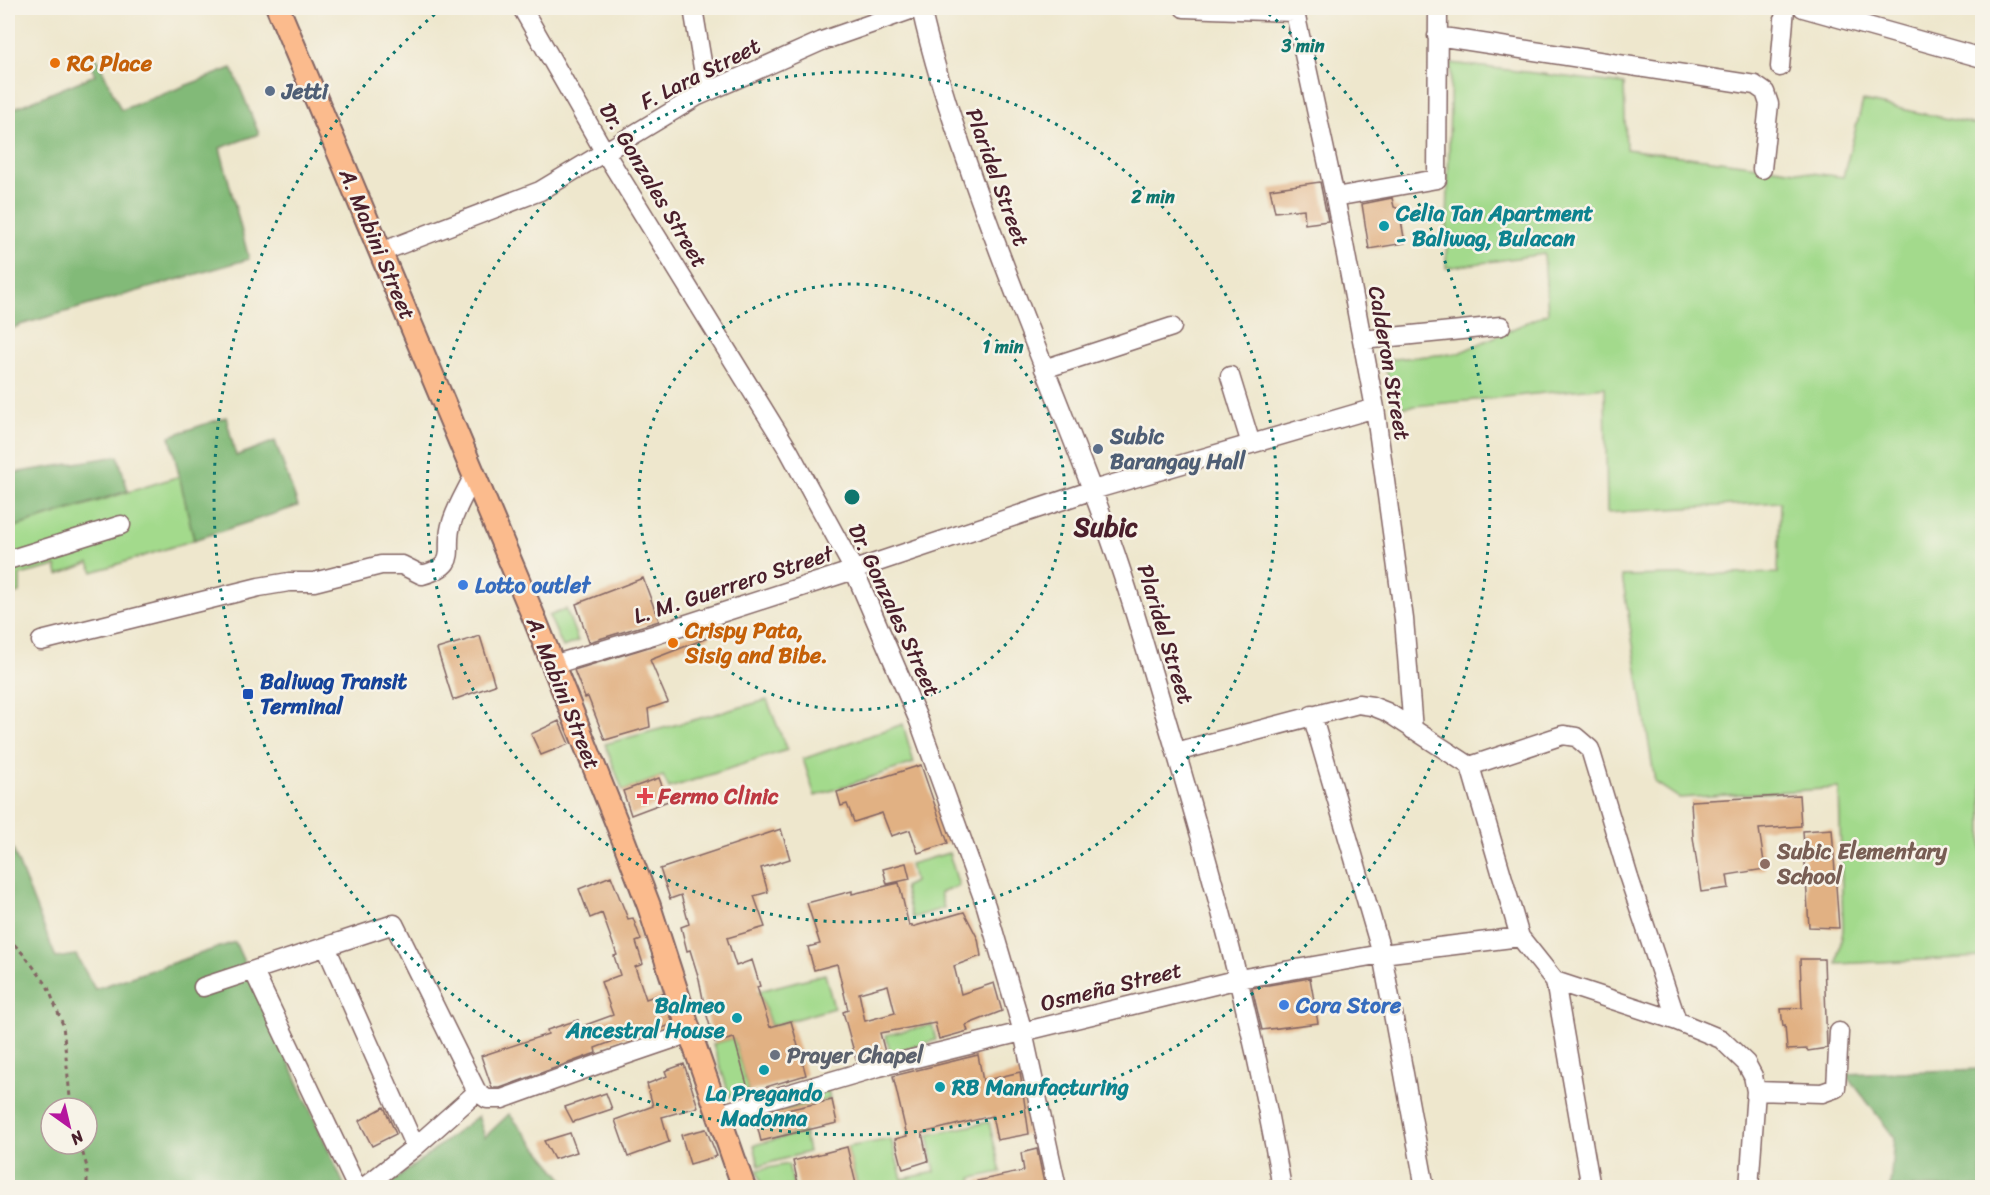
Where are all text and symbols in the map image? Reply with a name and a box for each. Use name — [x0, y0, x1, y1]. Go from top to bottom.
street label: F. Lara Street — [633, 26, 768, 121]
text: 3 min — [1280, 30, 1325, 62]
place label: RC Place — [66, 44, 153, 83]
marker: RC Place — [48, 56, 62, 70]
place label: Jetti — [280, 72, 330, 111]
marker: Jetti — [263, 84, 277, 98]
street label: Dr. Gonzales Street — [589, 95, 719, 276]
street label: Plaridel Street — [954, 103, 1041, 252]
street label: A. Mabini Street — [328, 161, 427, 327]
text: 2 min — [1130, 181, 1175, 213]
place label: Celia Tan Apartment - Baliwag, Bulacan — [1395, 194, 1594, 258]
marker: Celia Tan Apartment - Baliwag, Bulacan — [1377, 219, 1391, 233]
street label: Calderon Street — [1357, 283, 1422, 444]
text: 1 min — [983, 331, 1024, 363]
place label: Subic Barangay Hall — [1109, 417, 1246, 481]
marker: Subic Barangay Hall — [1091, 442, 1105, 456]
centre of rings — [842, 487, 862, 507]
district label: Subic — [1073, 504, 1138, 550]
street label: Dr. Gonzales Street — [837, 517, 952, 704]
street label: L. M. Guerrero Street — [628, 533, 839, 635]
street label: Plaridel Street — [1126, 559, 1205, 709]
place label: Lotto outlet — [475, 566, 591, 605]
marker: Lotto outlet — [456, 578, 470, 592]
street label: A. Mabini Street — [515, 610, 612, 776]
place label: Crispy Pata, Sisig and Bibe. — [684, 611, 828, 675]
marker: Crispy Pata, Sisig and Bibe. — [666, 636, 680, 650]
place label: Baliwag Transit Terminal — [260, 662, 408, 726]
marker: Baliwag Transit Terminal — [241, 687, 255, 701]
place label: Fermo Clinic — [657, 777, 779, 816]
marker: Fermo Clinic — [636, 787, 654, 805]
place label: Subic Elementary School — [1776, 832, 1948, 896]
marker: Subic Elementary School — [1758, 857, 1772, 871]
street label: Osmeña Street — [1036, 950, 1186, 1023]
place label: Balmeo Ancestral House — [565, 986, 726, 1050]
place label: Cora Store — [1295, 986, 1402, 1025]
marker: Cora Store — [1277, 998, 1291, 1012]
marker: Balmeo Ancestral House — [730, 1011, 744, 1025]
place label: Prayer Chapel — [787, 1036, 924, 1075]
marker: Prayer Chapel — [768, 1048, 782, 1062]
marker: La Pregando Madonna — [757, 1063, 771, 1077]
place label: RB Manufacturing — [951, 1068, 1129, 1107]
place label: La Pregando Madonna — [705, 1074, 823, 1138]
marker: RB Manufacturing — [933, 1080, 947, 1094]
north arrow — [39, 1096, 99, 1156]
text: N — [64, 1122, 91, 1154]

